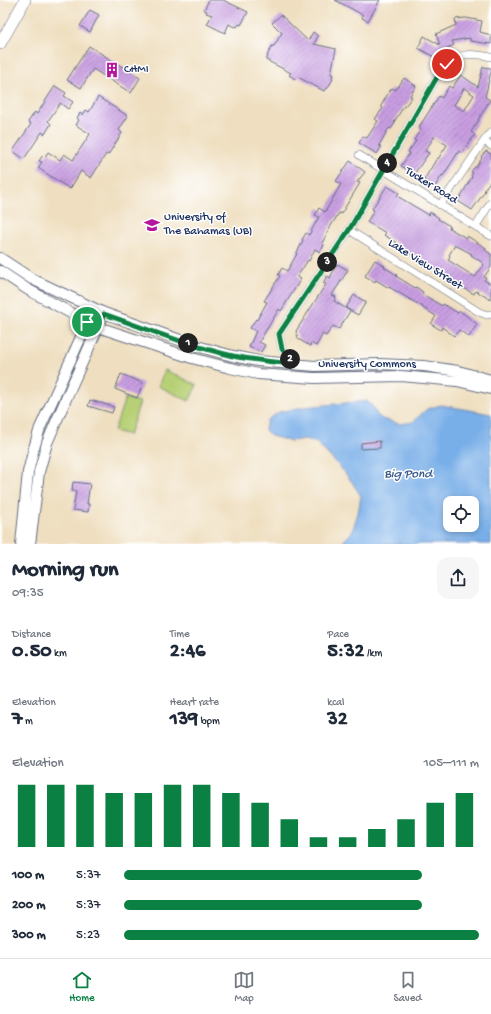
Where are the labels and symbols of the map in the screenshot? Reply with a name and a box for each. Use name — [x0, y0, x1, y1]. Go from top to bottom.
pin — [430, 47, 464, 81]
building icon: CHMI — [103, 61, 121, 79]
place label: CHMI — [124, 63, 149, 77]
pin: 4 — [377, 153, 397, 173]
street label: Tucker Road — [401, 164, 461, 208]
place label: University of The Bahamas (UB) — [163, 211, 252, 239]
school or university icon: University of The Bahamas (UB) — [143, 216, 161, 234]
street label: Lake View Street — [385, 237, 466, 294]
pin: 3 — [317, 252, 337, 272]
pin — [70, 305, 104, 339]
pin: 1 — [178, 333, 198, 353]
pin: 2 — [280, 349, 300, 369]
street label: University Commons — [318, 358, 416, 372]
water label: Big Pond — [384, 467, 433, 482]

